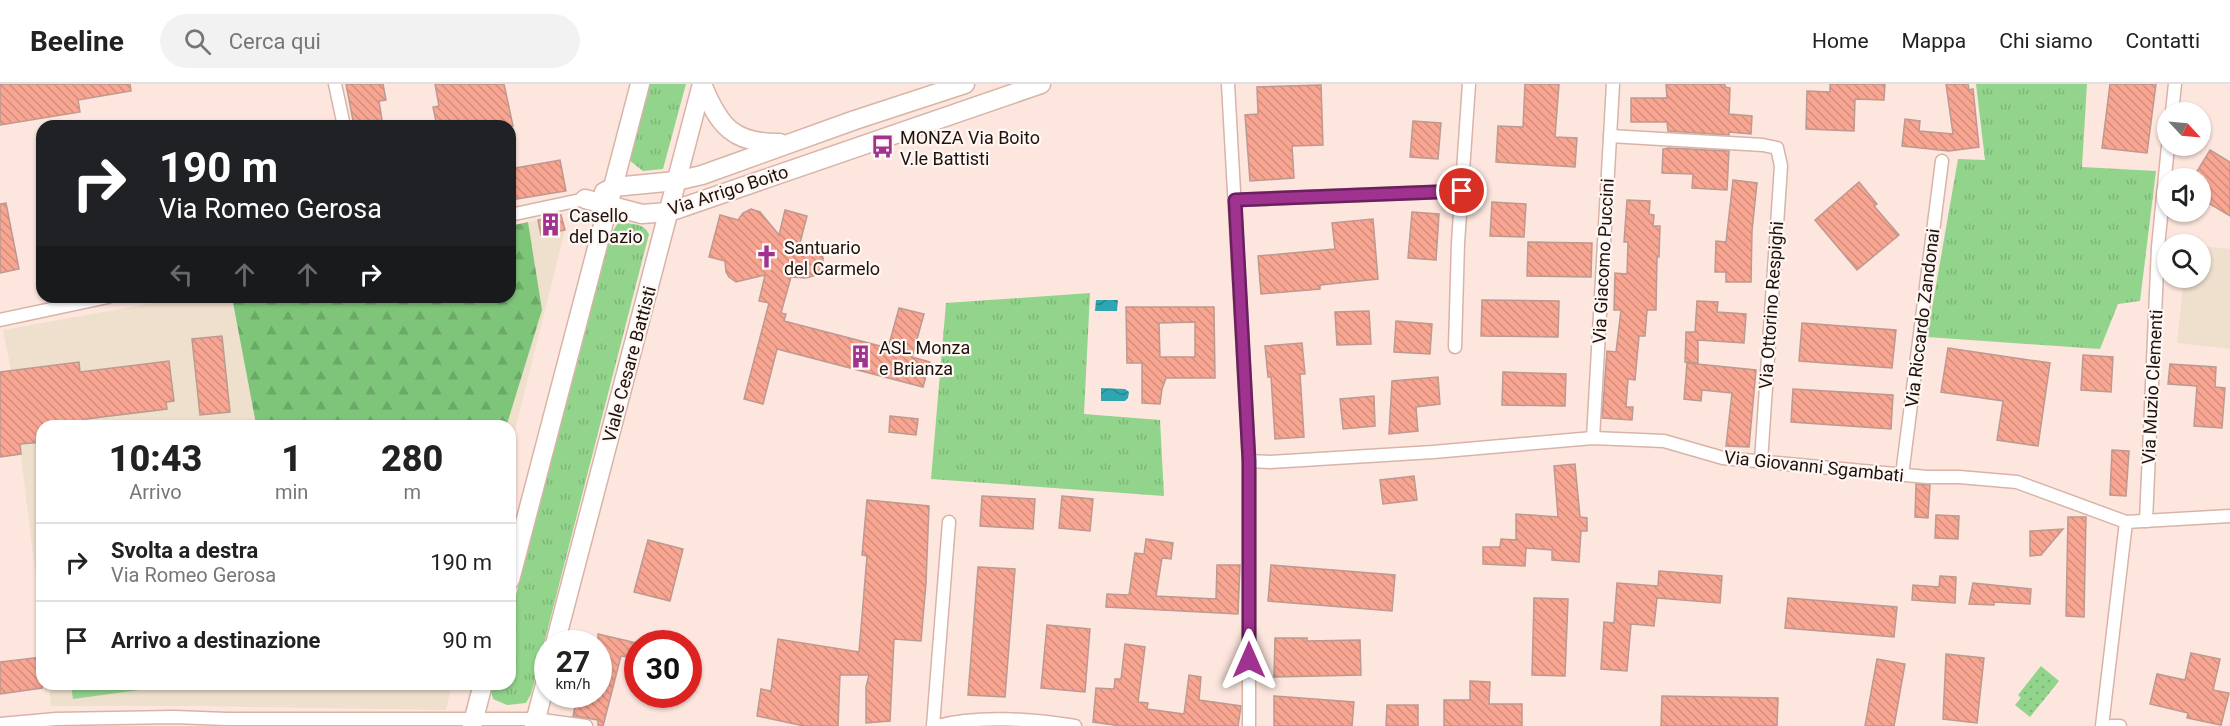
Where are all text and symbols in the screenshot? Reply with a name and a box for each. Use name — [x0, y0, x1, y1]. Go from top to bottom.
search box — [160, 14, 580, 68]
text: Beeline — [30, 25, 124, 58]
icon: search — [181, 25, 214, 58]
text: Cerca qui — [229, 29, 321, 54]
text: Home — [1812, 29, 1869, 53]
text: Mappa — [1902, 29, 1966, 53]
text: Chi siamo — [1999, 29, 2093, 53]
text: Contatti — [2126, 29, 2200, 53]
north arrow — [2157, 102, 2211, 156]
map controls — [2157, 102, 2211, 288]
place label: MONZA Via Boito V.le Battisti — [900, 127, 1040, 169]
bus stop icon: MONZA Via Boito V.le Battisti — [869, 134, 895, 160]
text: 190 m — [159, 143, 278, 192]
icon: right — [60, 144, 138, 222]
street label: Via Arrigo Boito — [665, 161, 791, 219]
pin — [1436, 165, 1487, 216]
button: sound — [2157, 168, 2211, 222]
icon: arrive — [1445, 174, 1478, 207]
street label: Via Giacomo Puccini — [1588, 178, 1618, 344]
text: Via Romeo Gerosa — [159, 193, 382, 225]
place label: Casello del Dazio — [569, 205, 643, 247]
building icon: Casello del Dazio — [538, 212, 564, 238]
street label: Via Ottorino Respighi — [1755, 220, 1787, 390]
street label: Via Riccardo Zandonai — [1901, 227, 1943, 409]
button: search — [2157, 234, 2211, 288]
place label: Santuario del Carmelo — [784, 237, 880, 279]
church icon: Santuario del Carmelo — [753, 244, 779, 270]
icon: left — [165, 258, 198, 291]
icon: ahead — [228, 258, 261, 291]
icon: ahead — [291, 258, 324, 291]
icon: right — [354, 258, 387, 291]
street label: Viale Cesare Battisti — [598, 284, 660, 444]
street label: Via Muzio Clementi — [2137, 309, 2167, 465]
place label: ASL Monza e Brianza — [879, 337, 970, 379]
building icon: ASL Monza e Brianza — [848, 344, 874, 370]
text: 10:43 — [109, 438, 202, 480]
text: 1 — [281, 438, 302, 480]
text: 280 — [381, 438, 443, 480]
street label: Via Giovanni Sgambati — [1723, 446, 1905, 486]
text: Arrivo — [129, 480, 182, 504]
text: min — [275, 480, 308, 504]
text: m — [403, 480, 421, 504]
text: Svolta a destra — [111, 538, 258, 563]
icon: right — [60, 546, 93, 579]
text: 190 m — [430, 550, 492, 575]
text: Via Romeo Gerosa — [111, 563, 276, 587]
icon: arrive — [60, 624, 93, 657]
text: Arrivo a destinazione — [111, 628, 320, 653]
text: 90 m — [443, 628, 492, 653]
position arrow — [1217, 628, 1281, 692]
speed limit sign: 30 — [624, 630, 702, 708]
text: 27 — [556, 644, 590, 679]
text: km/h — [555, 675, 591, 693]

